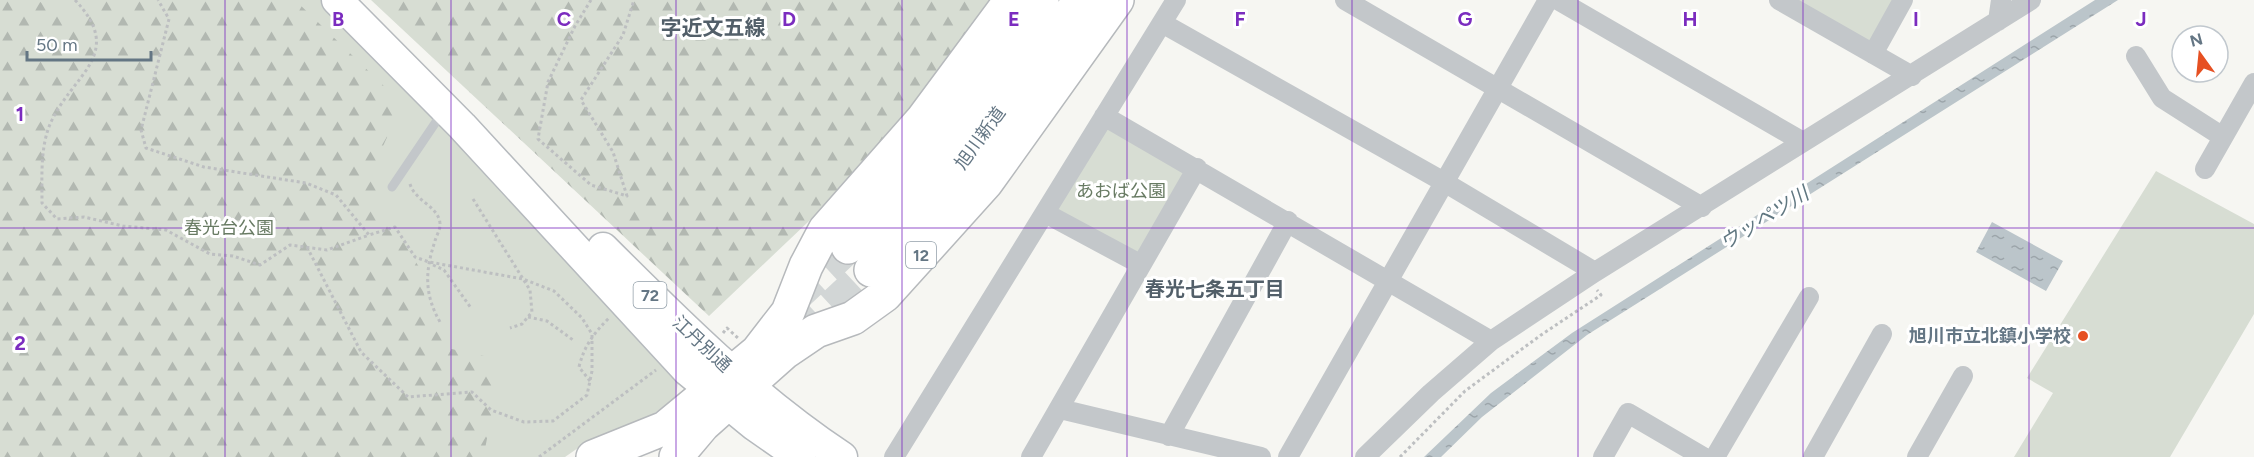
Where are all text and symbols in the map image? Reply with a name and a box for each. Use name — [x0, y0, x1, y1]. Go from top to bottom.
text: B — [332, 7, 344, 31]
text: C — [557, 7, 571, 31]
text: D — [782, 7, 796, 31]
text: E — [1008, 7, 1020, 31]
text: F — [1234, 7, 1246, 31]
text: G — [1458, 7, 1473, 31]
text: H — [1683, 7, 1698, 31]
text: I — [1913, 7, 1919, 31]
text: J — [2135, 7, 2147, 31]
district label: 字近文五線 — [661, 15, 766, 40]
scale bar — [27, 24, 152, 62]
north arrow — [2170, 24, 2230, 84]
text: N — [2188, 29, 2205, 51]
text: 50 m — [36, 34, 78, 56]
text: 1 — [16, 102, 24, 126]
street label: 旭川新道 — [950, 102, 1010, 174]
park label: あおば公園 — [1076, 180, 1166, 202]
water label: ウッペツ川 — [1715, 180, 1814, 255]
park label: 春光台公園 — [184, 217, 274, 239]
road number: 12 — [906, 242, 936, 268]
district label: 春光七条五丁目 — [1145, 277, 1285, 301]
road number: 72 — [634, 282, 666, 308]
street label: 江丹別通 — [668, 311, 736, 377]
place label: 旭川市立北鎮小学校 — [1909, 325, 2071, 347]
marker: 旭川市立北鎮小学校 — [2076, 329, 2090, 343]
text: 2 — [14, 331, 26, 355]

